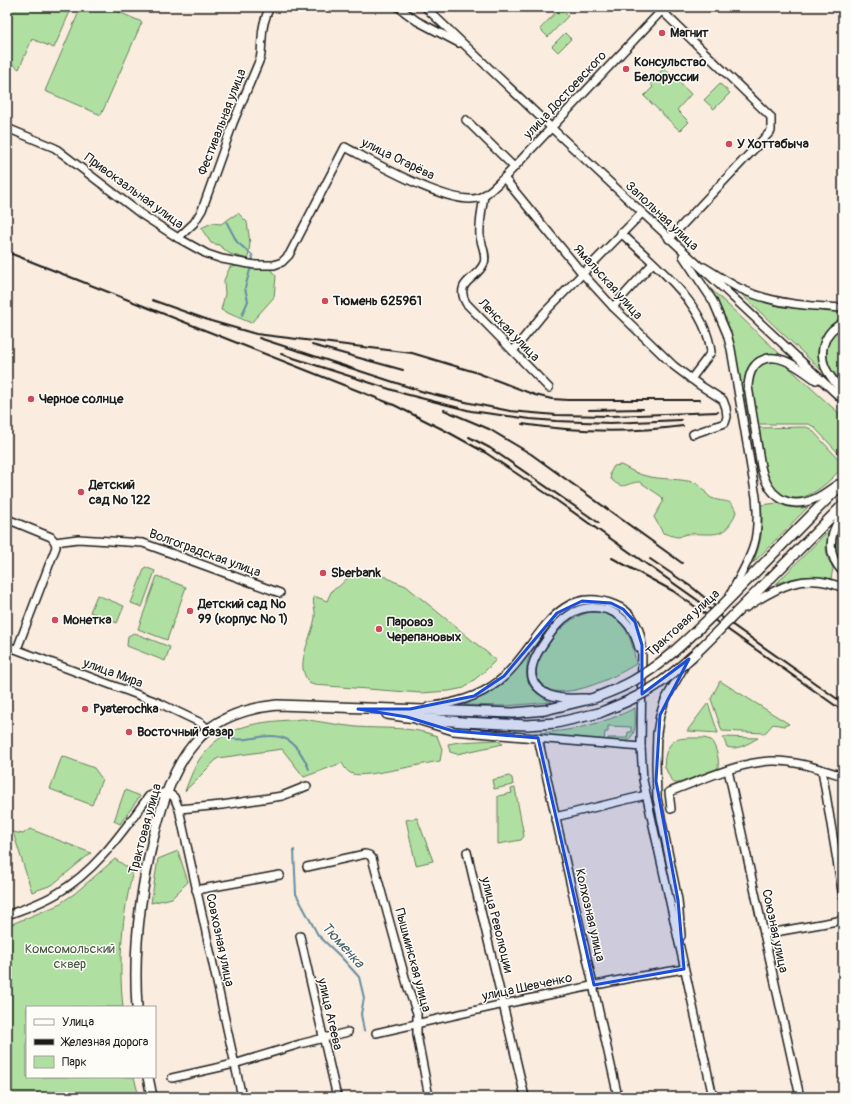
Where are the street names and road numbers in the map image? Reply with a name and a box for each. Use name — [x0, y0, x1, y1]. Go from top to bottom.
street label: улица Достоевского — [519, 48, 610, 143]
street label: Фестивальная улица — [194, 66, 250, 178]
street label: улица Огарёва — [358, 134, 437, 184]
street label: Привокзальная улица — [81, 150, 187, 232]
street label: Запольная улица — [622, 178, 702, 254]
street label: Ямальская улица — [570, 241, 646, 323]
street label: Ленская улица — [474, 294, 543, 365]
street label: Волгоградская улица — [147, 525, 263, 581]
street label: Трактовая улица — [643, 586, 723, 660]
street label: улица Мира — [80, 654, 145, 691]
street label: Трактовая улица — [125, 782, 165, 876]
street label: Колхозная улица — [572, 867, 608, 963]
street label: улица Революции — [477, 874, 517, 975]
street label: Союзная улица — [758, 888, 792, 974]
street label: Совхозная улица — [202, 892, 238, 988]
street label: Пышминская улица — [391, 906, 435, 1014]
street label: улица Шевченко — [479, 970, 574, 1005]
street label: улица Агеева — [314, 976, 346, 1052]

